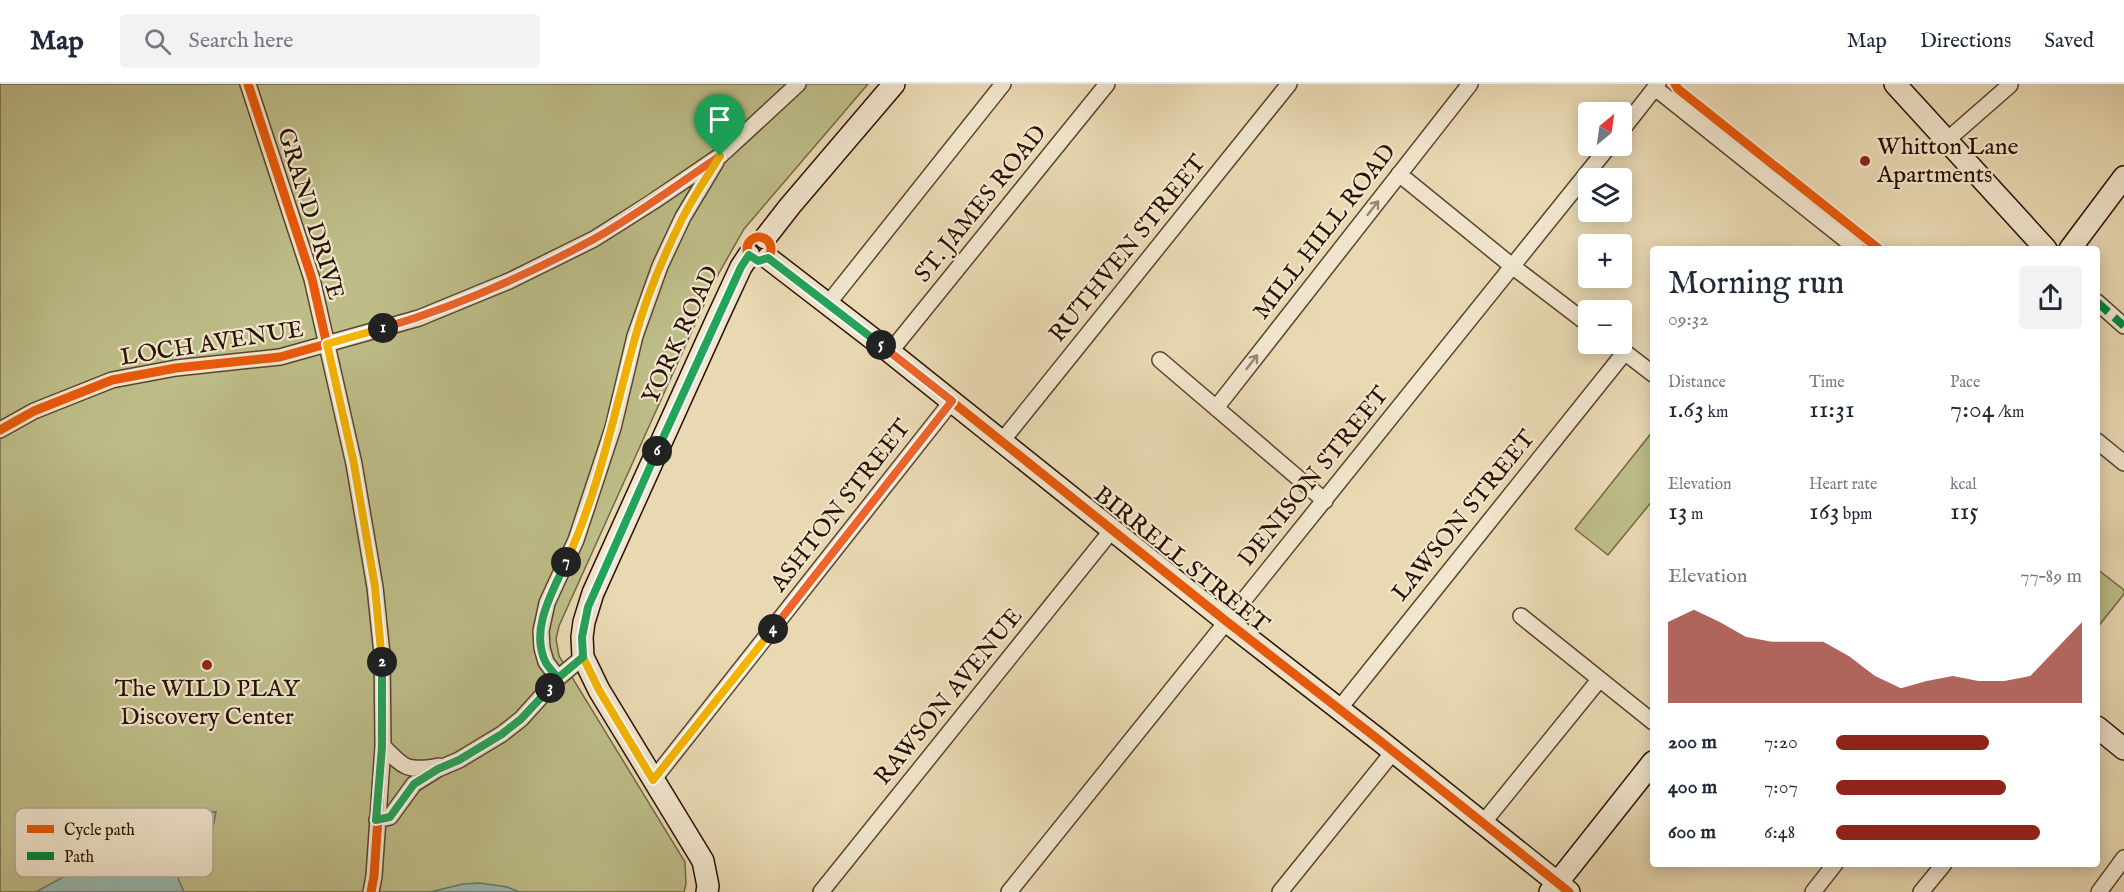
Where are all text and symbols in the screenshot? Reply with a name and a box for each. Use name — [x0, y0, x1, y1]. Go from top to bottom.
search box — [120, 14, 540, 68]
text: Map — [30, 24, 84, 59]
icon: search — [141, 25, 174, 58]
text: Search here — [189, 27, 293, 55]
text: Map — [1847, 28, 1887, 55]
text: Directions — [1920, 28, 2011, 55]
text: Saved — [2044, 28, 2094, 55]
pin — [694, 94, 745, 156]
north arrow — [1578, 102, 1632, 156]
map controls — [1578, 102, 1632, 354]
icon: arrive — [703, 103, 736, 136]
street label: ST. JAMES ROAD — [908, 119, 1054, 289]
street label: GRAND DRIVE — [269, 124, 351, 304]
place label: Whitton Lane Apartments — [1876, 132, 2019, 191]
street label: MILL HILL ROAD — [1247, 138, 1403, 326]
street label: RUTHVEN STREET — [1043, 148, 1214, 349]
marker: Whitton Lane Apartments — [1858, 154, 1872, 168]
button: layers — [1578, 168, 1632, 222]
one-way arrow — [1366, 201, 1379, 217]
button: + — [1578, 234, 1632, 288]
street label: YORK ROAD — [635, 261, 727, 409]
text: Morning run — [1668, 263, 1844, 305]
button: share — [2019, 266, 2082, 329]
button: − — [1578, 300, 1632, 354]
text: 09:32 — [1668, 307, 1709, 332]
pin: 1 — [368, 313, 398, 343]
street label: LOCH AVENUE — [118, 314, 306, 374]
text: 1 — [380, 318, 386, 338]
pin: 5 — [866, 330, 896, 360]
text: 5 — [878, 335, 884, 355]
one-way arrow — [1246, 354, 1259, 370]
text: Distance — [1668, 373, 1726, 393]
text: Time — [1809, 373, 1845, 393]
text: Pace — [1950, 373, 1980, 393]
street label: DENISON STREET — [1232, 380, 1397, 573]
text: 1.63 — [1668, 393, 1704, 426]
text: 11:31 — [1809, 393, 1855, 426]
text: 7:04 — [1950, 393, 1995, 426]
text: km — [1704, 403, 1728, 423]
text: /km — [1995, 403, 2024, 423]
street label: ASHTON STREET — [763, 413, 918, 599]
street label: LAWSON STREET — [1385, 424, 1543, 608]
pin: 6 — [642, 436, 672, 466]
text: 6 — [654, 441, 660, 461]
text: Elevation — [1668, 475, 1731, 495]
text: Heart rate — [1809, 475, 1877, 495]
text: kcal — [1950, 475, 1977, 495]
street label: BIRRELL STREET — [1087, 480, 1275, 641]
text: 13 — [1668, 495, 1687, 528]
text: 163 — [1809, 495, 1839, 528]
text: 115 — [1950, 495, 1979, 528]
text: m — [1687, 505, 1703, 525]
text: bpm — [1839, 505, 1872, 525]
pin: 7 — [551, 547, 581, 577]
text: 7 — [562, 552, 570, 572]
text: Elevation — [1668, 564, 1747, 589]
text: 77–89 m — [2020, 564, 2082, 589]
street label: RAWSON AVENUE — [868, 602, 1030, 792]
pin: 4 — [758, 614, 788, 644]
text: 4 — [769, 619, 777, 639]
pin: 2 — [367, 647, 397, 677]
text: 2 — [378, 652, 386, 672]
marker: The WILD PLAY Discovery Center — [200, 658, 214, 672]
pin: 3 — [535, 673, 565, 703]
place label: The WILD PLAY Discovery Center — [115, 674, 301, 733]
text: 3 — [547, 678, 553, 698]
text: 200 m — [1668, 730, 1717, 755]
text: 7:20 — [1764, 730, 1798, 755]
text: 400 m — [1668, 775, 1717, 800]
text: 7:07 — [1764, 775, 1798, 800]
legend — [15, 808, 213, 877]
text: 600 m — [1668, 820, 1716, 845]
text: 6:48 — [1764, 820, 1795, 845]
text: Cycle path — [64, 821, 135, 841]
text: Path — [64, 848, 95, 868]

